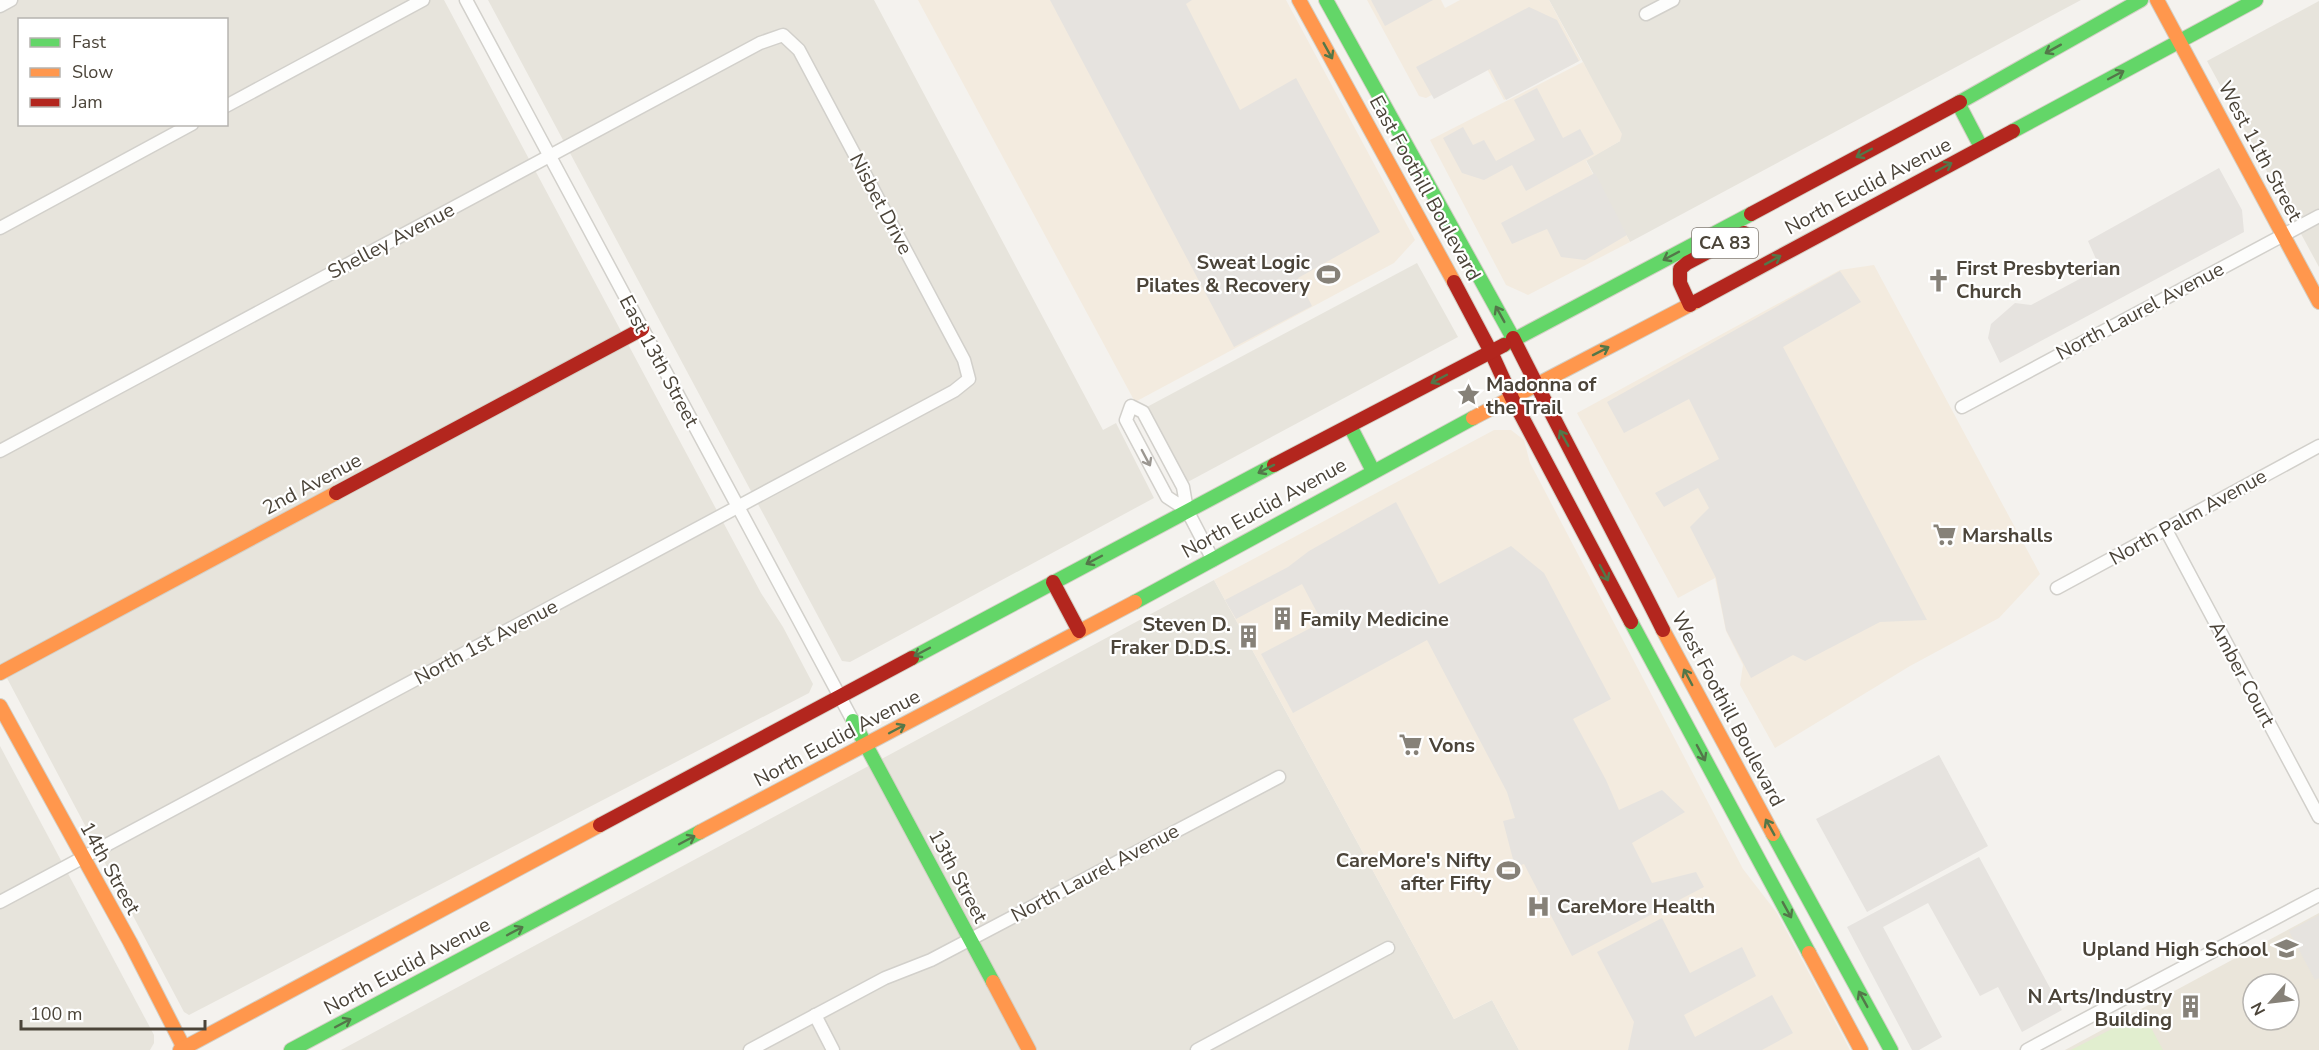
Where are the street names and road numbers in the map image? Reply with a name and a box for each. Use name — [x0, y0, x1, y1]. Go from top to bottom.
street label: West 11th Street — [2212, 76, 2309, 227]
street label: East Foothill Boulevard — [1363, 90, 1487, 286]
street label: North Euclid Avenue — [1780, 131, 1956, 241]
street label: Nisbet Drive — [843, 149, 919, 259]
street label: Shelley Avenue — [323, 196, 459, 286]
road number: CA 83 — [1692, 228, 1758, 258]
street label: North Laurel Avenue — [2051, 255, 2229, 367]
street label: East 13th Street — [613, 290, 706, 433]
street label: 2nd Avenue — [258, 447, 366, 521]
street label: North Euclid Avenue — [1177, 451, 1351, 565]
street label: North Palm Avenue — [2104, 462, 2272, 572]
street label: North 1st Avenue — [410, 593, 562, 691]
street label: West Foothill Boulevard — [1665, 607, 1791, 811]
street label: Amber Court — [2203, 616, 2282, 732]
street label: North Euclid Avenue — [749, 683, 925, 793]
street label: 14th Street — [73, 817, 147, 920]
street label: North Laurel Avenue — [1006, 817, 1184, 929]
street label: 13th Street — [922, 825, 994, 928]
street label: North Euclid Avenue — [319, 911, 495, 1021]

